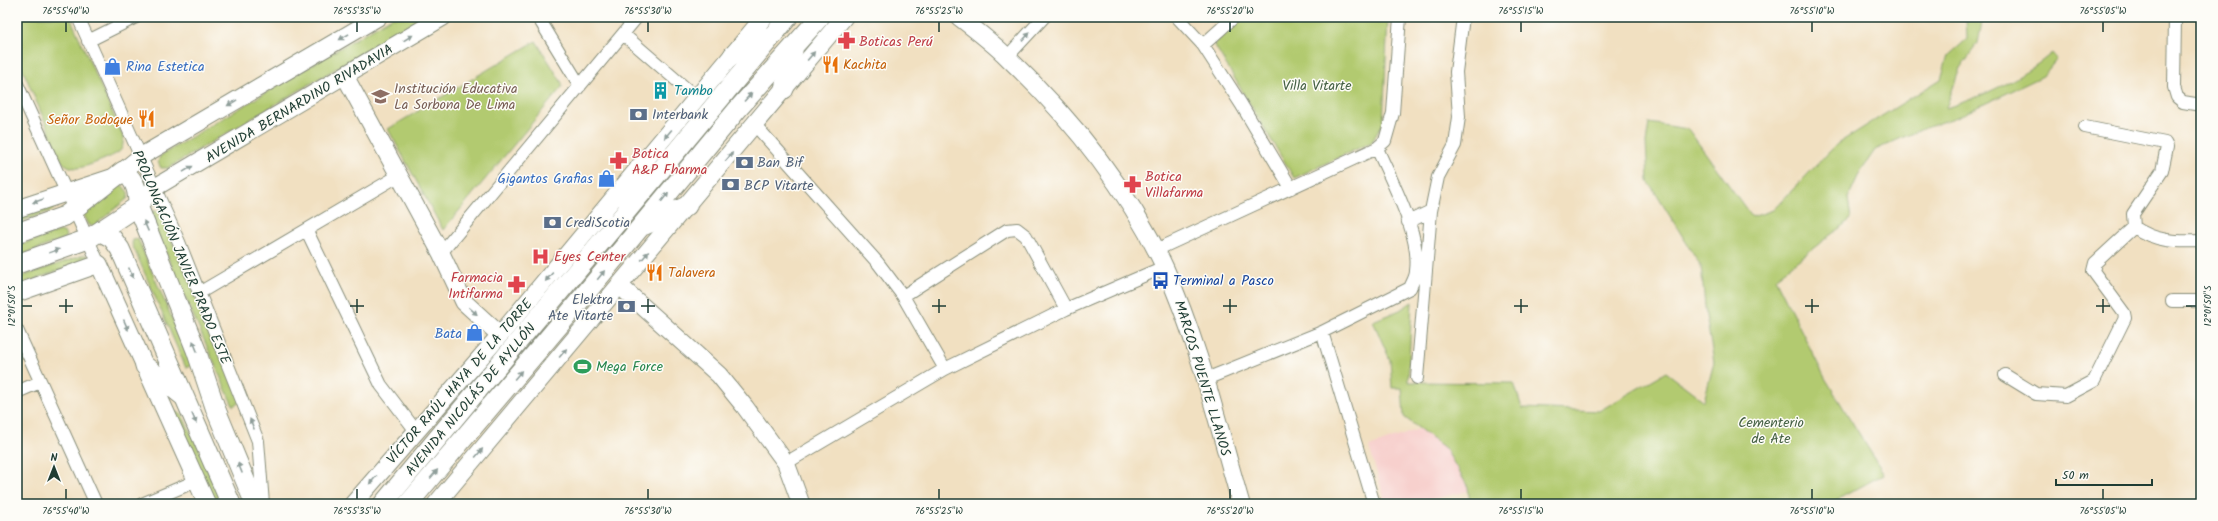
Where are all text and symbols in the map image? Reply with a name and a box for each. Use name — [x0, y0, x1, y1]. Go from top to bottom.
text: 76°55'40"W — [42, 3, 90, 19]
text: 76°55'35"W — [333, 3, 381, 19]
text: 76°55'30"W — [624, 3, 672, 19]
text: 76°55'25"W — [915, 3, 963, 19]
text: 76°55'20"W — [1206, 3, 1254, 19]
text: 76°55'15"W — [1498, 3, 1544, 19]
text: 76°55'10"W — [1789, 3, 1835, 19]
text: 76°55'05"W — [2079, 3, 2127, 19]
pharmacy icon: Boticas Perú — [836, 31, 856, 51]
place label: Boticas Perú — [859, 31, 933, 53]
one-way arrow — [1021, 32, 1030, 42]
one-way arrow — [338, 33, 350, 40]
one-way arrow — [403, 34, 413, 42]
street label: AVENIDA BERNARDINO RIVADAVIA — [201, 39, 398, 169]
one-way arrow — [807, 51, 816, 62]
restaurant icon: Kachita — [820, 54, 840, 74]
place label: Kachita — [843, 54, 887, 76]
shop icon: Rina Estetica — [103, 56, 123, 76]
place label: Rina Estetica — [126, 56, 205, 78]
park label: Villa Vitarte — [1283, 75, 1352, 97]
place label: Institución Educativa La Sorbona De Lima — [394, 78, 518, 116]
building icon: Tambo — [651, 80, 671, 100]
place label: Tambo — [674, 80, 713, 102]
school or university icon: Institución Educativa La Sorbona De Lima — [371, 86, 391, 106]
one-way arrow — [743, 92, 752, 102]
one-way arrow — [226, 99, 238, 106]
bank icon: Interbank — [629, 104, 649, 124]
place label: Interbank — [652, 104, 709, 126]
place label: Señor Bodoque — [47, 109, 134, 131]
restaurant icon: Señor Bodoque — [136, 109, 156, 129]
one-way arrow — [663, 128, 672, 139]
place label: Botica A&P Fharma — [632, 143, 707, 181]
street label: PROLONGACIÓN JAVIER PRADO ESTE — [126, 147, 237, 369]
pharmacy icon: Botica A&P Fharma — [609, 151, 629, 171]
one-way arrow — [724, 151, 733, 162]
bank icon: Ban Bif — [734, 152, 754, 172]
place label: Ban Bif — [757, 152, 805, 174]
one-way arrow — [182, 165, 194, 172]
place label: Botica Villafarma — [1145, 166, 1203, 204]
place label: Gigantos Grafias — [497, 168, 593, 190]
shop icon: Gigantos Grafias — [596, 168, 616, 188]
pharmacy icon: Botica Villafarma — [1122, 174, 1142, 194]
bank icon: BCP Vitarte — [721, 175, 741, 195]
place label: BCP Vitarte — [744, 175, 814, 197]
one-way arrow — [660, 192, 669, 203]
one-way arrow — [32, 199, 44, 205]
bank icon: CrediScotia — [542, 212, 562, 232]
place label: CrediScotia — [565, 212, 630, 234]
one-way arrow — [143, 219, 149, 231]
hospital icon: Eyes Center — [531, 246, 551, 266]
place label: Eyes Center — [554, 246, 626, 268]
one-way arrow — [48, 248, 60, 254]
one-way arrow — [641, 251, 650, 262]
restaurant icon: Talavera — [645, 262, 665, 282]
place label: Talavera — [668, 262, 715, 284]
place label: Farmacia Intifarma — [448, 267, 503, 305]
one-way arrow — [128, 268, 134, 279]
one-way arrow — [597, 270, 605, 281]
bus stop icon: Terminal a Pasco — [1150, 270, 1170, 290]
place label: Terminal a Pasco — [1173, 270, 1274, 292]
one-way arrow — [544, 271, 553, 282]
pharmacy icon: Farmacia Intifarma — [506, 275, 526, 295]
text: 12°01'50"S — [4, 285, 20, 326]
text: 12°01'50"S — [2200, 285, 2216, 326]
place label: Elektra Ate Vitarte — [548, 289, 614, 327]
street label: VÍCTOR RAÚL HAYA DE LA TORRE — [381, 293, 539, 469]
bank icon: Elektra Ate Vitarte — [616, 297, 636, 317]
street label: MARCOS PUENTE LLANOS — [1168, 298, 1236, 459]
one-way arrow — [468, 306, 479, 315]
street label: AVENIDA NICOLÁS DE AYLLÓN — [400, 318, 542, 481]
one-way arrow — [123, 319, 129, 330]
place label: Bata — [435, 323, 462, 345]
shop icon: Bata — [465, 323, 485, 343]
one-way arrow — [191, 340, 197, 352]
one-way arrow — [559, 348, 568, 359]
sports icon: Mega Force — [573, 356, 593, 376]
place label: Mega Force — [596, 356, 664, 378]
one-way arrow — [513, 370, 522, 380]
park label: Cementerio de Ate — [1738, 412, 1804, 450]
one-way arrow — [191, 413, 197, 424]
one-way arrow — [248, 418, 254, 430]
north arrow — [34, 447, 74, 487]
one-way arrow — [475, 447, 484, 458]
text: N — [51, 449, 58, 467]
scale bar — [2056, 461, 2152, 487]
one-way arrow — [236, 462, 242, 474]
text: 50 m — [2062, 466, 2089, 485]
one-way arrow — [429, 469, 438, 480]
one-way arrow — [369, 475, 378, 486]
text: 76°55'40"W — [42, 503, 90, 519]
text: 76°55'35"W — [333, 503, 381, 519]
text: 76°55'30"W — [624, 503, 672, 519]
text: 76°55'25"W — [915, 503, 963, 519]
text: 76°55'20"W — [1206, 503, 1254, 519]
text: 76°55'15"W — [1498, 503, 1544, 519]
text: 76°55'10"W — [1789, 503, 1835, 519]
text: 76°55'05"W — [2079, 503, 2127, 519]

